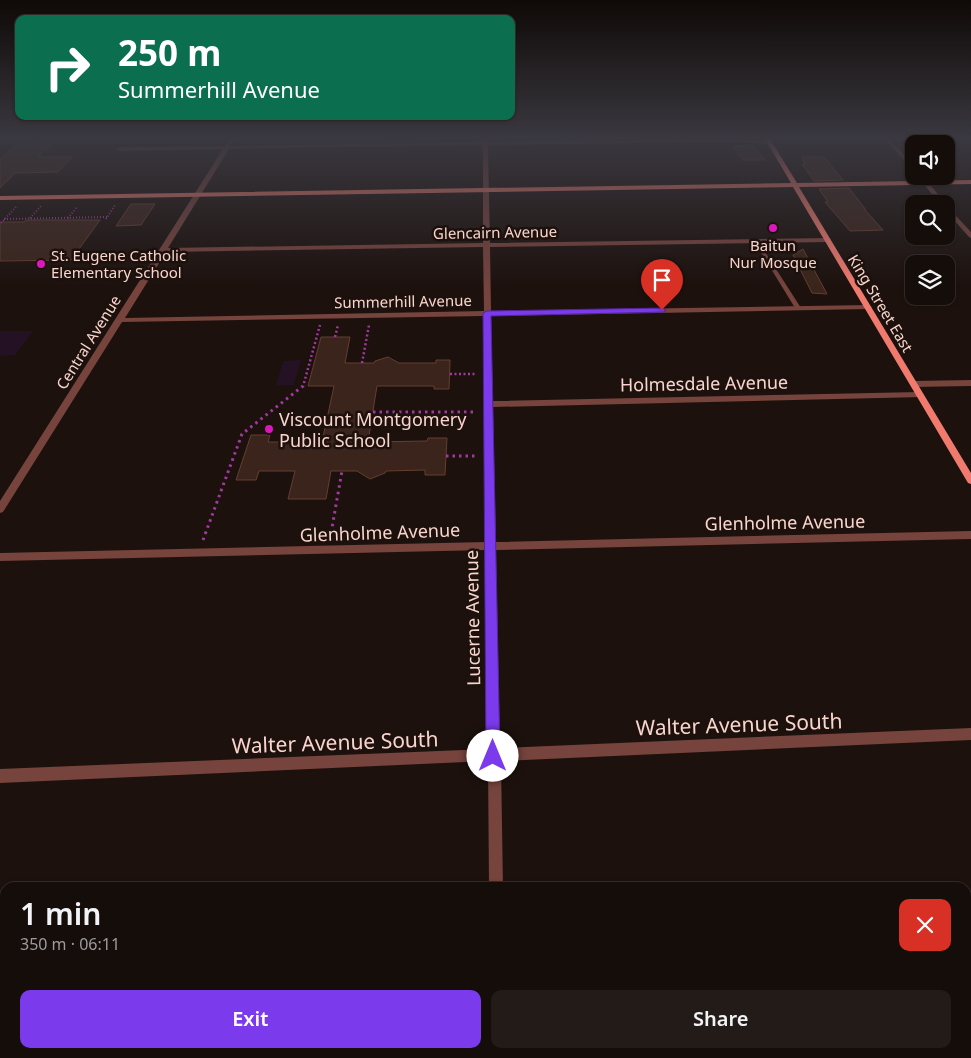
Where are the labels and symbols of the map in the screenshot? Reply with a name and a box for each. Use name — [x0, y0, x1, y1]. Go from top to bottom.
street label: Glencairn Avenue — [433, 221, 557, 243]
marker: Baitun Nur Mosque — [767, 222, 779, 234]
place label: Baitun Nur Mosque — [729, 235, 817, 272]
place label: St. Eugene Catholic Elementary School — [51, 245, 186, 282]
street label: King Street East — [844, 250, 918, 356]
marker: St. Eugene Catholic Elementary School — [35, 258, 47, 270]
pin — [641, 259, 683, 310]
street label: Summerhill Avenue — [334, 290, 472, 312]
street label: Central Avenue — [51, 291, 125, 393]
street label: Holmesdale Avenue — [620, 370, 788, 396]
place label: Viscount Montgomery Public School — [279, 407, 467, 452]
marker: Viscount Montgomery Public School — [263, 423, 275, 435]
street label: Glenholme Avenue — [705, 509, 865, 535]
street label: Glenholme Avenue — [299, 517, 461, 547]
street label: Lucerne Avenue — [459, 550, 485, 686]
street label: Walter Avenue South — [635, 706, 843, 742]
street label: Walter Avenue South — [231, 724, 439, 760]
position arrow — [466, 729, 518, 781]

